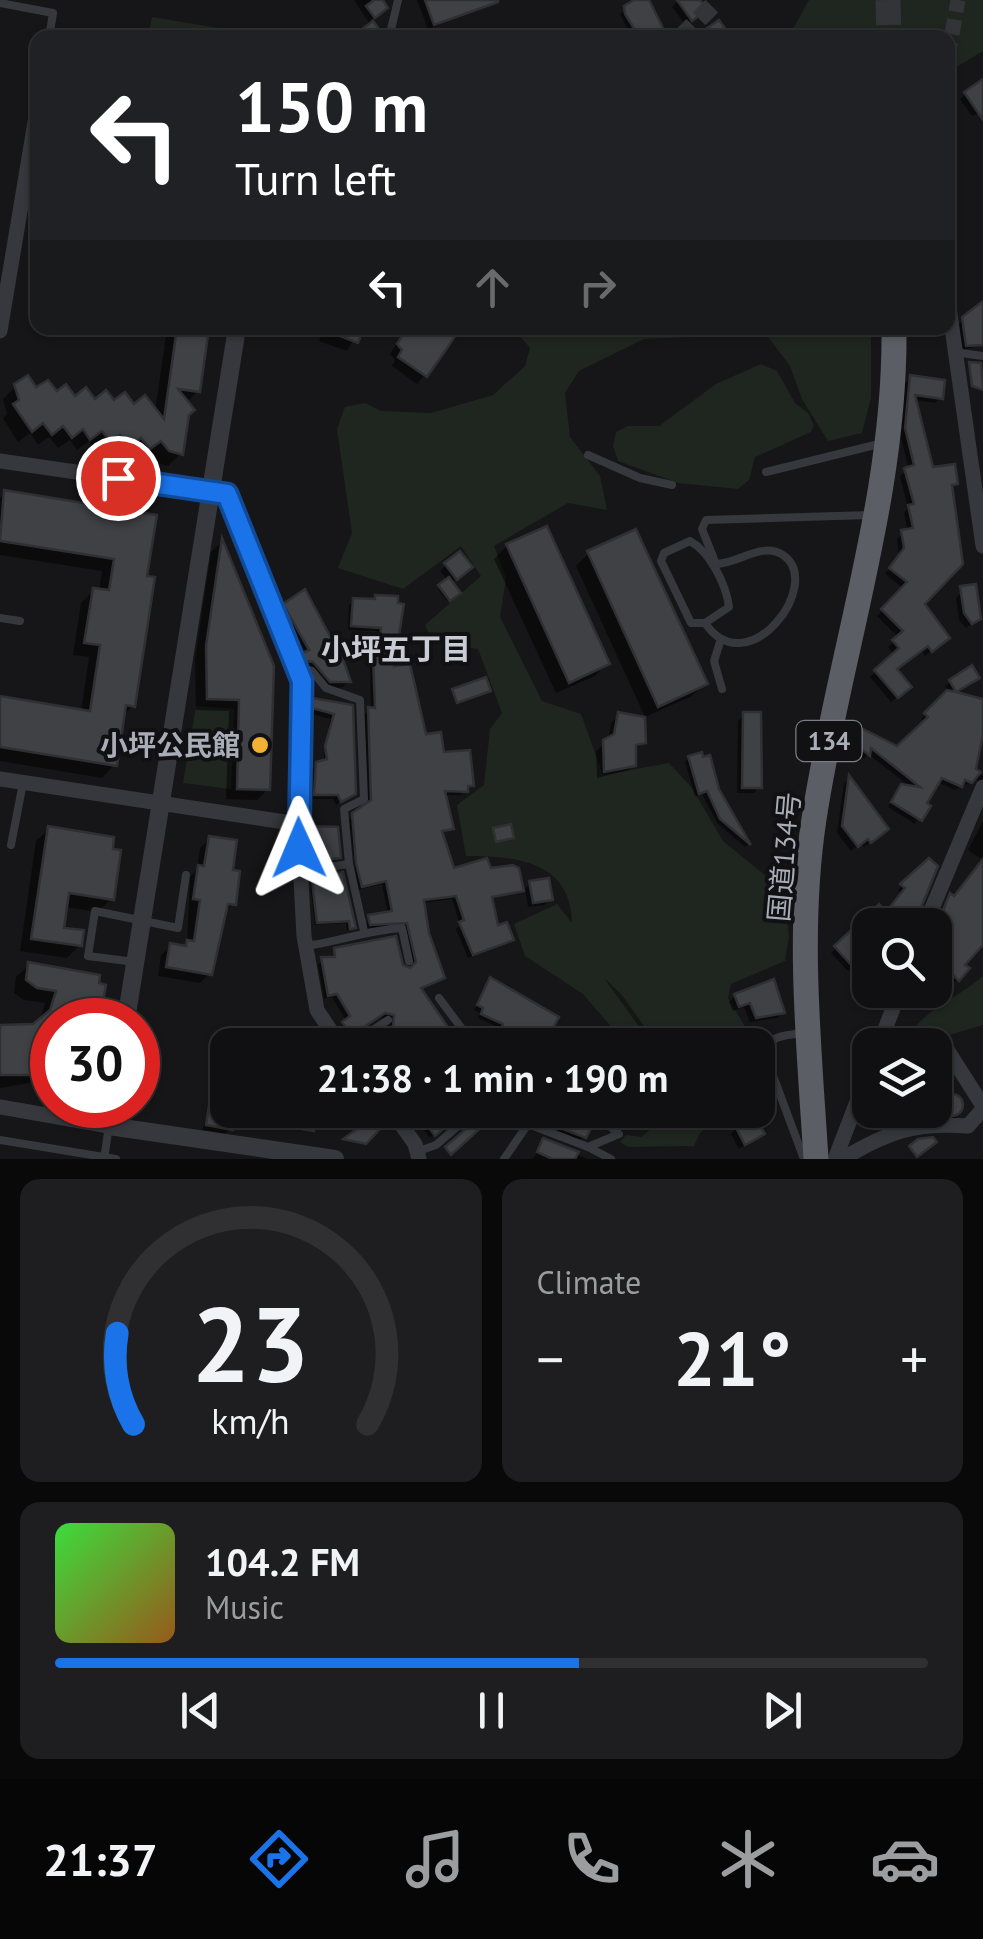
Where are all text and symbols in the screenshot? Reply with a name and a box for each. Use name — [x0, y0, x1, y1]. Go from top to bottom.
text: 150 m — [235, 61, 428, 151]
icon: left — [70, 70, 200, 200]
text: Turn left — [235, 149, 396, 207]
icon: left — [360, 260, 415, 315]
icon: ahead — [465, 260, 520, 315]
icon: right — [570, 260, 625, 315]
pin — [76, 436, 161, 521]
icon: arrive — [91, 451, 146, 506]
district label: 小坪五丁目 — [321, 629, 471, 668]
road number: 134 — [796, 721, 862, 761]
place label: 小坪公民館 — [100, 726, 240, 763]
marker: 小坪公民館 — [249, 734, 271, 756]
street label: 国道134号 — [759, 791, 808, 923]
position arrow — [247, 796, 351, 900]
map controls — [852, 908, 952, 1128]
button: search — [852, 908, 952, 1008]
speed limit sign: 30 — [30, 998, 160, 1128]
button: layers — [852, 1028, 952, 1128]
text: 21:38 · 1 min · 190 m — [317, 1053, 668, 1102]
text: Climate — [537, 1261, 641, 1303]
text: 23 — [192, 1276, 310, 1411]
text: 21° — [673, 1310, 791, 1407]
text: − — [537, 1323, 564, 1394]
text: + — [900, 1323, 928, 1394]
text: km/h — [212, 1398, 290, 1444]
text: 104.2 FM — [205, 1537, 360, 1586]
text: Music — [205, 1586, 284, 1628]
icon: previous — [173, 1683, 228, 1738]
icon: pause — [464, 1683, 519, 1738]
icon: next — [755, 1683, 810, 1738]
icon: directions — [244, 1824, 314, 1894]
icon: music — [400, 1824, 470, 1894]
icon: phone — [557, 1824, 627, 1894]
icon: climate — [713, 1824, 783, 1894]
icon: car — [870, 1824, 940, 1894]
text: 21:37 — [43, 1830, 157, 1888]

